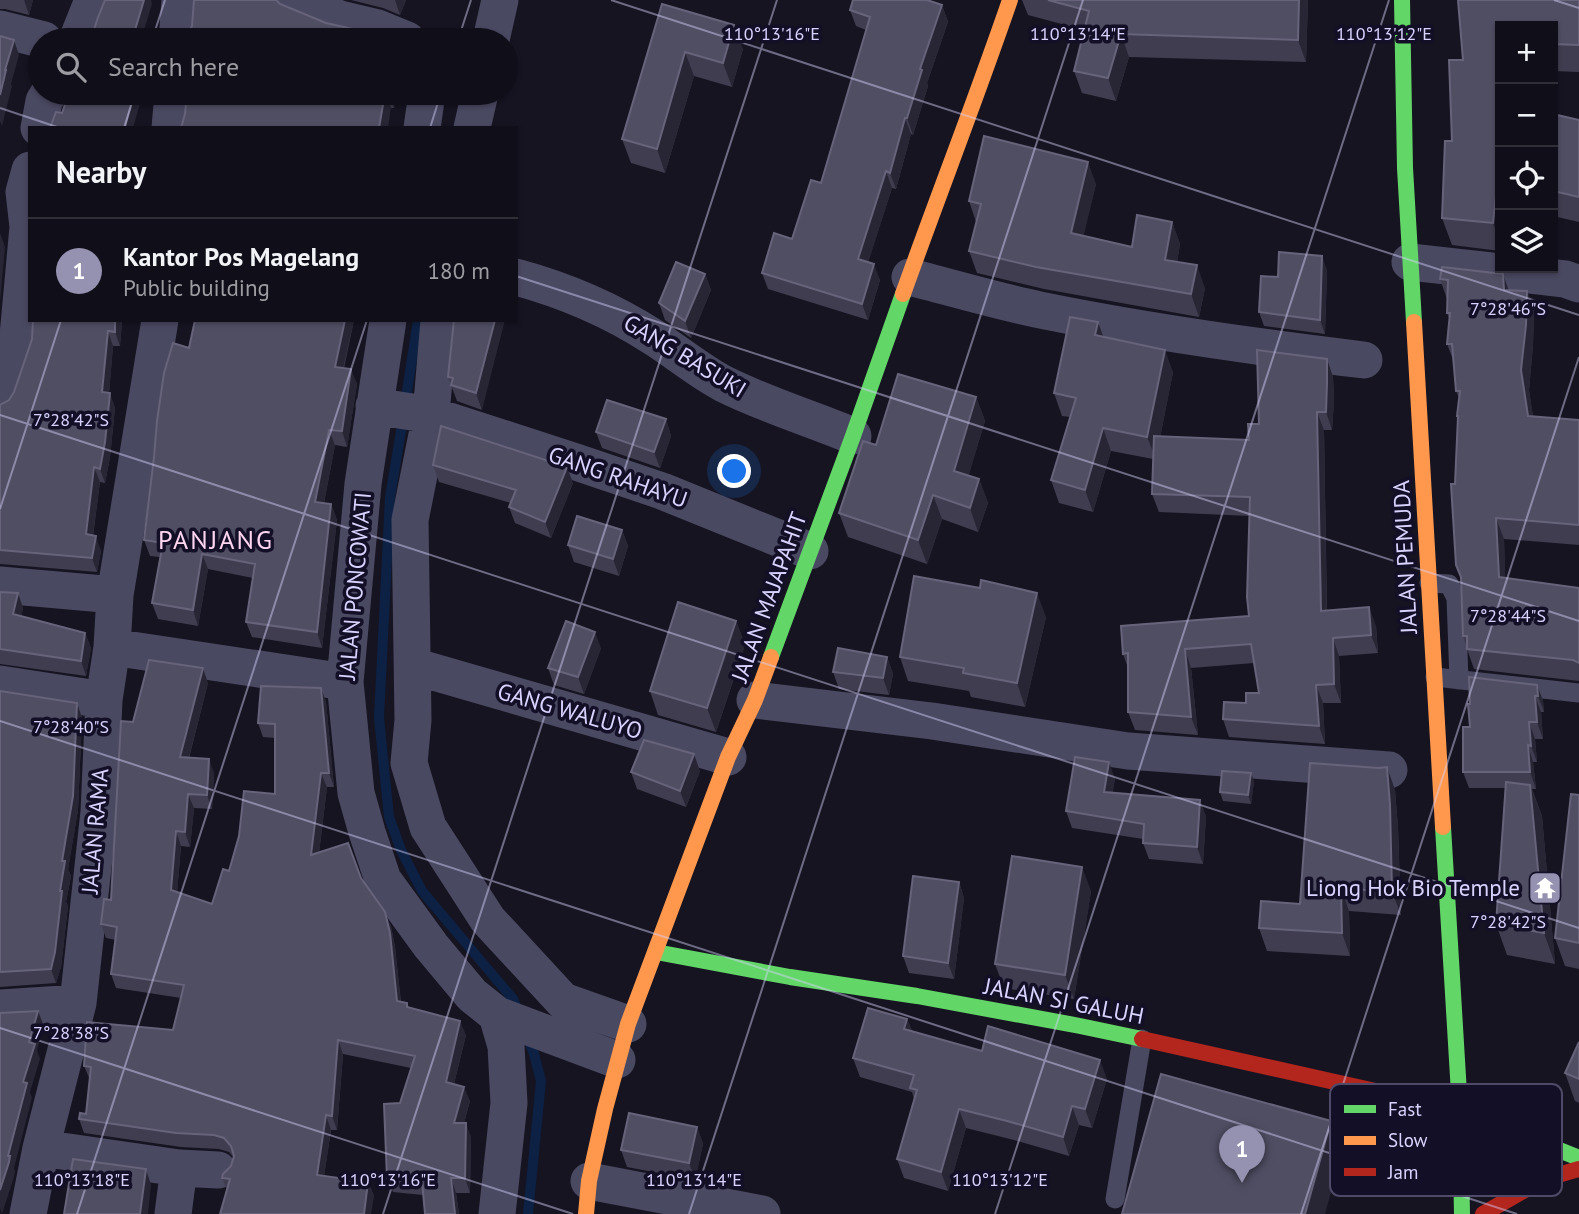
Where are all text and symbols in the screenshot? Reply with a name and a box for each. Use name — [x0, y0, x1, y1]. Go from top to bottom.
map controls — [1495, 21, 1558, 273]
button: + — [1495, 21, 1558, 84]
text: 110°13'16"E — [724, 22, 820, 45]
text: 110°13'14"E — [1030, 22, 1126, 45]
text: 110°13'12"E — [1336, 22, 1432, 45]
search box — [28, 28, 518, 105]
icon: search — [52, 48, 90, 86]
text: Search here — [108, 50, 239, 83]
button: − — [1495, 84, 1558, 147]
button: locate — [1495, 147, 1558, 210]
text: Nearby — [56, 152, 146, 191]
button: layers — [1495, 210, 1558, 273]
text: Kantor Pos Magelang — [123, 240, 359, 273]
text: 1 — [72, 256, 86, 285]
text: 180 m — [428, 256, 490, 285]
text: Public building — [123, 273, 270, 302]
text: 7°28'46"S — [1470, 297, 1546, 320]
street label: GANG BASUKI — [619, 308, 752, 404]
text: 7°28'42"S — [33, 408, 109, 431]
street label: GANG RAHAYU — [545, 439, 691, 514]
your location — [717, 454, 751, 488]
street label: JALAN PEMUDA — [1386, 479, 1423, 635]
street label: JALAN PONCOWATI — [332, 491, 377, 682]
street label: JALAN MAJAPAHIT — [724, 508, 813, 687]
district label: PANJANG — [158, 523, 274, 556]
text: 7°28'44"S — [1470, 604, 1546, 627]
street label: GANG WALUYO — [494, 676, 646, 745]
text: 7°28'40"S — [33, 715, 109, 738]
street label: JALAN RAMA — [75, 767, 114, 896]
temple icon: Liong Hok Bio Temple — [1526, 869, 1564, 907]
place label: Liong Hok Bio Temple — [1306, 873, 1520, 902]
text: 7°28'42"S — [1470, 910, 1546, 933]
street label: JALAN SI GALUH — [981, 971, 1146, 1030]
text: 7°28'38"S — [33, 1021, 109, 1044]
legend — [1330, 1084, 1562, 1196]
text: Fast — [1388, 1097, 1422, 1121]
pin: 1 — [1219, 1125, 1265, 1183]
text: Slow — [1388, 1128, 1428, 1152]
text: Jam — [1387, 1160, 1418, 1184]
text: 110°13'18"E — [34, 1168, 130, 1191]
text: 110°13'16"E — [340, 1168, 436, 1191]
text: 110°13'14"E — [646, 1168, 742, 1191]
text: 110°13'12"E — [952, 1168, 1048, 1191]

